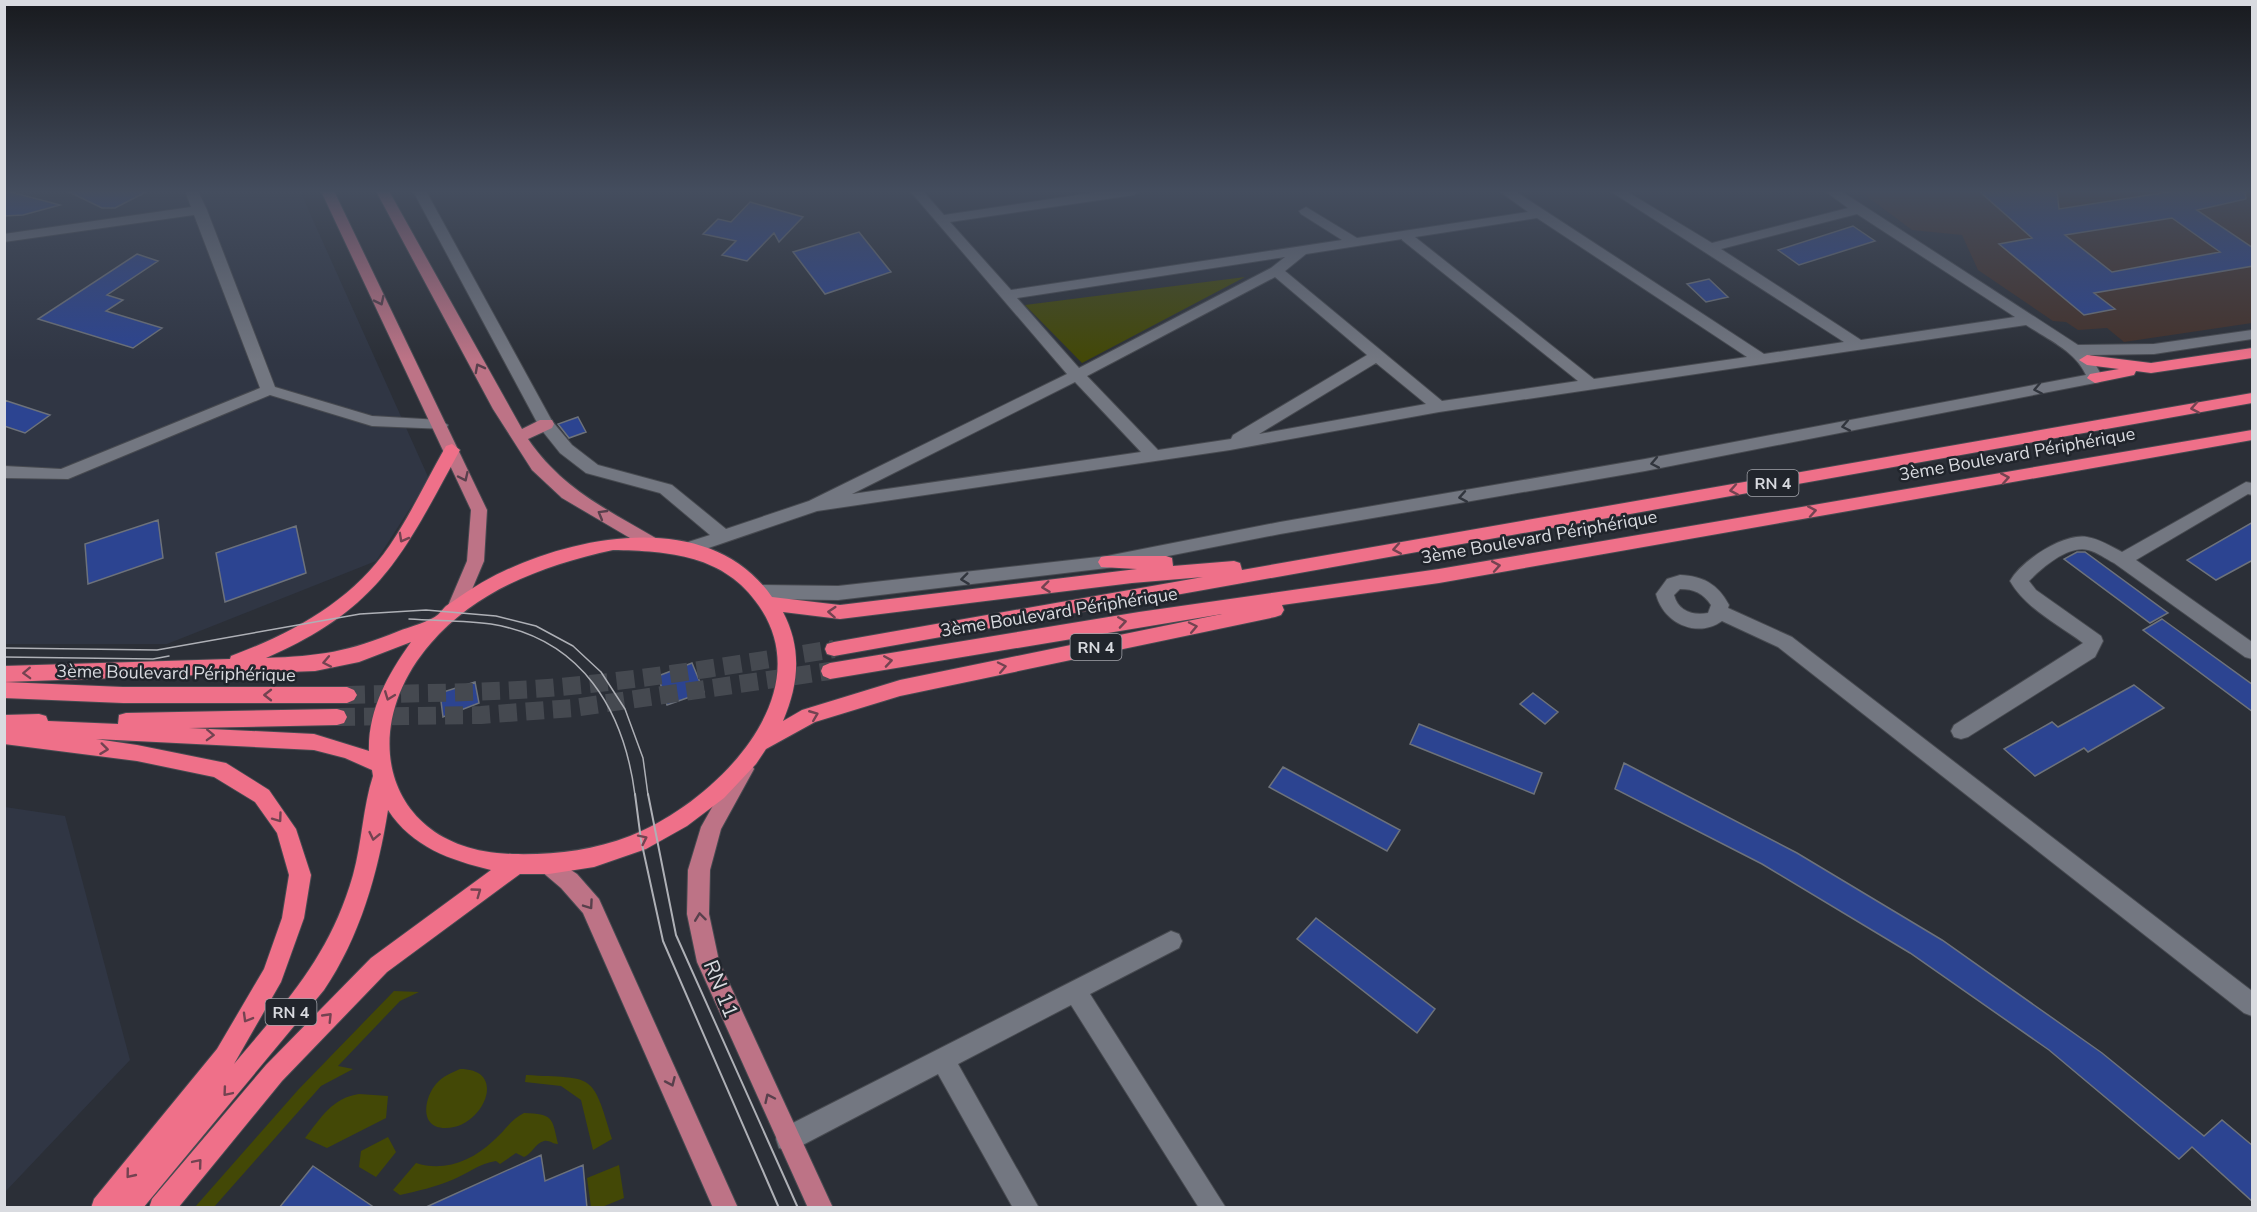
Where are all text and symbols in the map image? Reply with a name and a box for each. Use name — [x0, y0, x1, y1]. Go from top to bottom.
one-way arrow — [372, 295, 384, 306]
one-way arrow — [475, 364, 486, 375]
one-way arrow — [2033, 382, 2043, 395]
one-way arrow — [2190, 401, 2200, 414]
one-way arrow — [1842, 419, 1852, 432]
street label: 3ème Boulevard Périphérique — [1897, 421, 2137, 487]
one-way arrow — [1650, 456, 1660, 469]
one-way arrow — [457, 470, 469, 481]
road number: RN 4 — [1748, 470, 1798, 496]
one-way arrow — [2000, 472, 2009, 484]
one-way arrow — [1729, 483, 1739, 495]
one-way arrow — [1458, 490, 1467, 502]
street label: 3ème Boulevard Périphérique — [1419, 504, 1659, 570]
one-way arrow — [1807, 505, 1817, 518]
one-way arrow — [598, 510, 609, 521]
one-way arrow — [398, 532, 410, 542]
one-way arrow — [1393, 543, 1402, 555]
one-way arrow — [1491, 560, 1501, 573]
one-way arrow — [961, 572, 970, 585]
street label: 3ème Boulevard Périphérique — [939, 581, 1179, 643]
one-way arrow — [1041, 581, 1051, 593]
one-way arrow — [827, 605, 836, 618]
one-way arrow — [1117, 617, 1126, 629]
one-way arrow — [1188, 621, 1198, 634]
road number: RN 4 — [1070, 634, 1122, 660]
one-way arrow — [322, 655, 332, 668]
one-way arrow — [882, 655, 892, 668]
street label: 3ème Boulevard Périphérique — [56, 659, 296, 687]
one-way arrow — [997, 661, 1007, 674]
one-way arrow — [23, 666, 32, 679]
one-way arrow — [263, 689, 272, 701]
one-way arrow — [384, 690, 396, 701]
one-way arrow — [807, 710, 818, 722]
one-way arrow — [205, 729, 214, 742]
one-way arrow — [100, 742, 109, 754]
one-way arrow — [271, 811, 282, 822]
one-way arrow — [368, 831, 381, 841]
one-way arrow — [637, 834, 648, 846]
one-way arrow — [470, 888, 481, 899]
one-way arrow — [582, 898, 593, 909]
one-way arrow — [694, 912, 706, 921]
street label: RN 11 — [697, 956, 745, 1022]
road number: RN 4 — [266, 999, 316, 1025]
one-way arrow — [243, 1012, 254, 1023]
one-way arrow — [321, 1014, 332, 1025]
one-way arrow — [663, 1075, 675, 1086]
one-way arrow — [223, 1085, 234, 1096]
one-way arrow — [764, 1093, 776, 1104]
one-way arrow — [191, 1159, 202, 1170]
one-way arrow — [127, 1167, 138, 1178]

